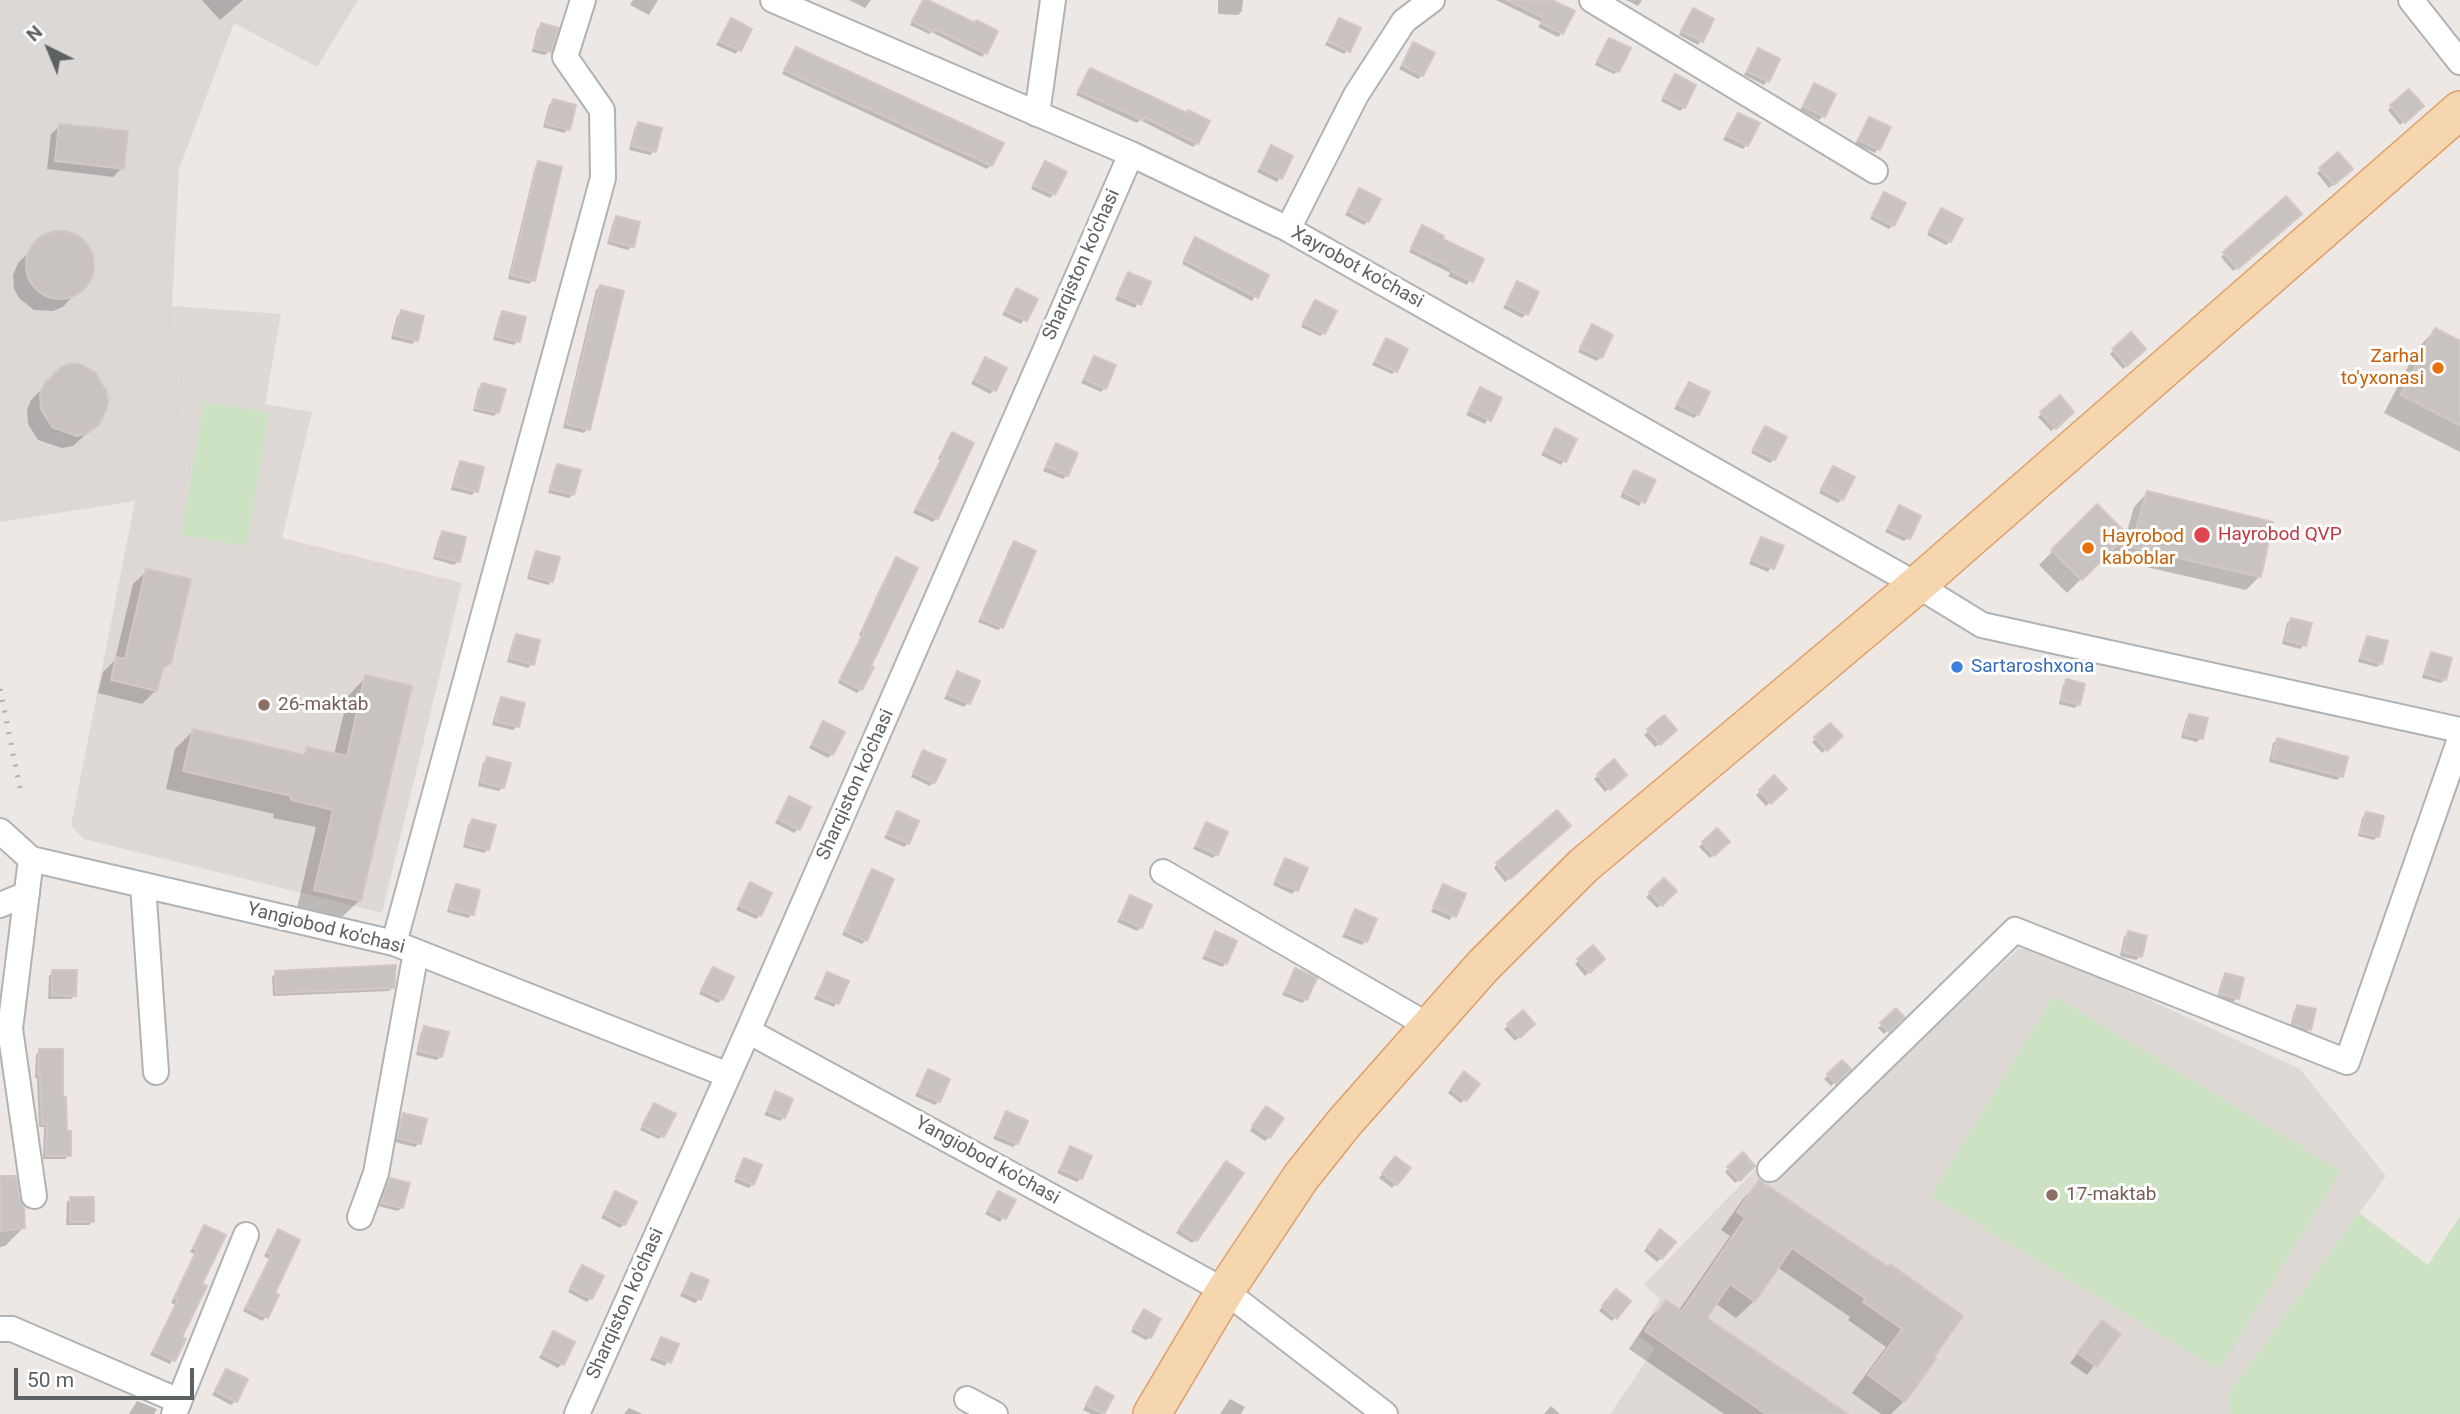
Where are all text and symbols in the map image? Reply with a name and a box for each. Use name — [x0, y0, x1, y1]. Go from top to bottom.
north arrow — [14, 14, 84, 84]
text: N — [22, 20, 47, 46]
street label: Sharqiston ko'chasi — [1038, 186, 1126, 344]
street label: Xayrobot ko'chasi — [1287, 222, 1427, 314]
place label: Zarhal to'yxonasi — [2341, 346, 2424, 390]
marker: Zarhal to'yxonasi — [2430, 360, 2446, 376]
place label: Hayrobod QVP — [2218, 524, 2342, 546]
marker: Hayrobod QVP — [2192, 525, 2212, 545]
place label: Hayrobod kaboblar — [2102, 526, 2184, 570]
marker: Hayrobod kaboblar — [2080, 540, 2096, 556]
place label: Sartaroshxona — [1971, 656, 2094, 678]
marker: Sartaroshxona — [1949, 659, 1965, 675]
place label: 26-maktab — [278, 694, 368, 716]
marker: 26-maktab — [256, 697, 272, 713]
street label: Sharqiston ko'chasi — [812, 706, 900, 864]
street label: Yangiobod ko'chasi — [245, 898, 407, 960]
street label: Yangiobod ko'chasi — [911, 1112, 1063, 1210]
place label: 17-maktab — [2066, 1184, 2156, 1206]
marker: 17-maktab — [2044, 1187, 2060, 1203]
street label: Sharqiston ko'chasi — [582, 1225, 670, 1383]
scale bar — [18, 1354, 198, 1398]
text: 50 m — [27, 1368, 74, 1392]

